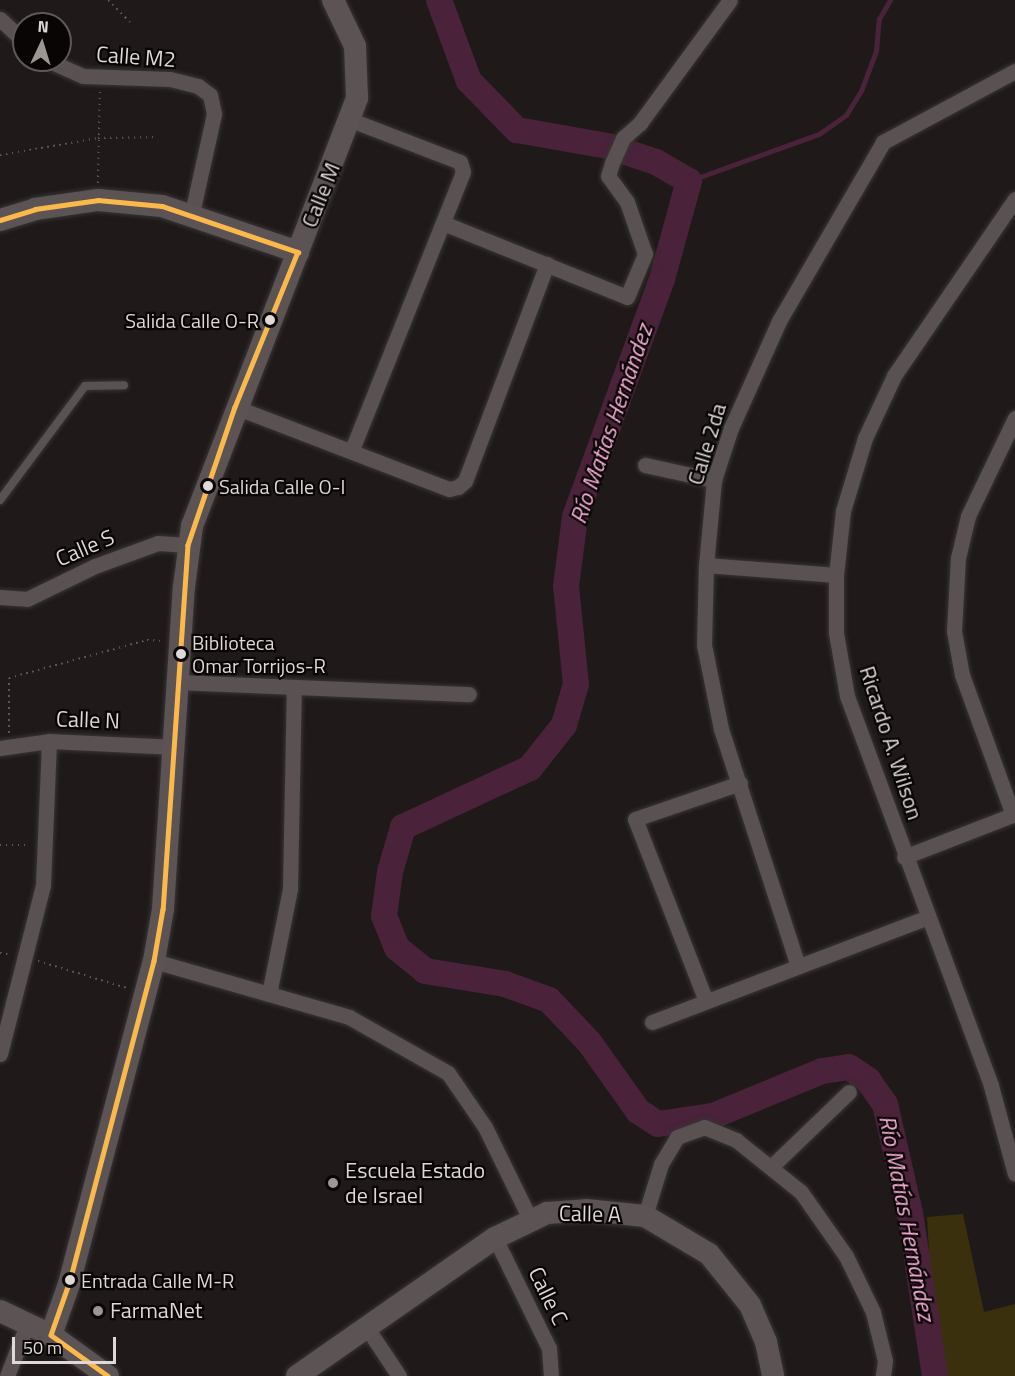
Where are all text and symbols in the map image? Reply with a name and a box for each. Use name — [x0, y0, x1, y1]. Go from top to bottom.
north arrow — [12, 12, 72, 72]
text: N — [37, 14, 49, 38]
street label: Calle M2 — [95, 41, 177, 73]
street label: Calle M — [296, 159, 346, 231]
place label: Salida Calle O-R — [125, 308, 259, 332]
marker: Salida Calle O-R — [264, 314, 276, 326]
water label: Río Matías Hernández — [563, 321, 659, 527]
street label: Calle 2da — [682, 400, 732, 488]
place label: Salida Calle O-I — [219, 474, 345, 498]
marker: Salida Calle O-I — [202, 480, 214, 492]
street label: Calle S — [52, 524, 118, 572]
place label: Biblioteca Omar Torrijos-R — [192, 630, 326, 677]
marker: Biblioteca Omar Torrijos-R — [175, 648, 187, 660]
street label: Ricardo A. Wilson — [854, 663, 928, 823]
street label: Calle N — [56, 706, 120, 734]
water label: Río Matías Hernández — [873, 1113, 941, 1323]
place label: Escuela Estado de Israel — [345, 1157, 485, 1208]
marker: Escuela Estado de Israel — [326, 1176, 340, 1190]
street label: Calle A — [559, 1200, 621, 1228]
street label: Calle C — [523, 1263, 573, 1329]
place label: Entrada Calle M-R — [81, 1268, 234, 1292]
marker: Entrada Calle M-R — [64, 1274, 76, 1286]
place label: FarmaNet — [110, 1298, 202, 1324]
marker: FarmaNet — [91, 1304, 105, 1318]
scale bar — [15, 1325, 118, 1363]
text: 50 m — [23, 1334, 62, 1361]

